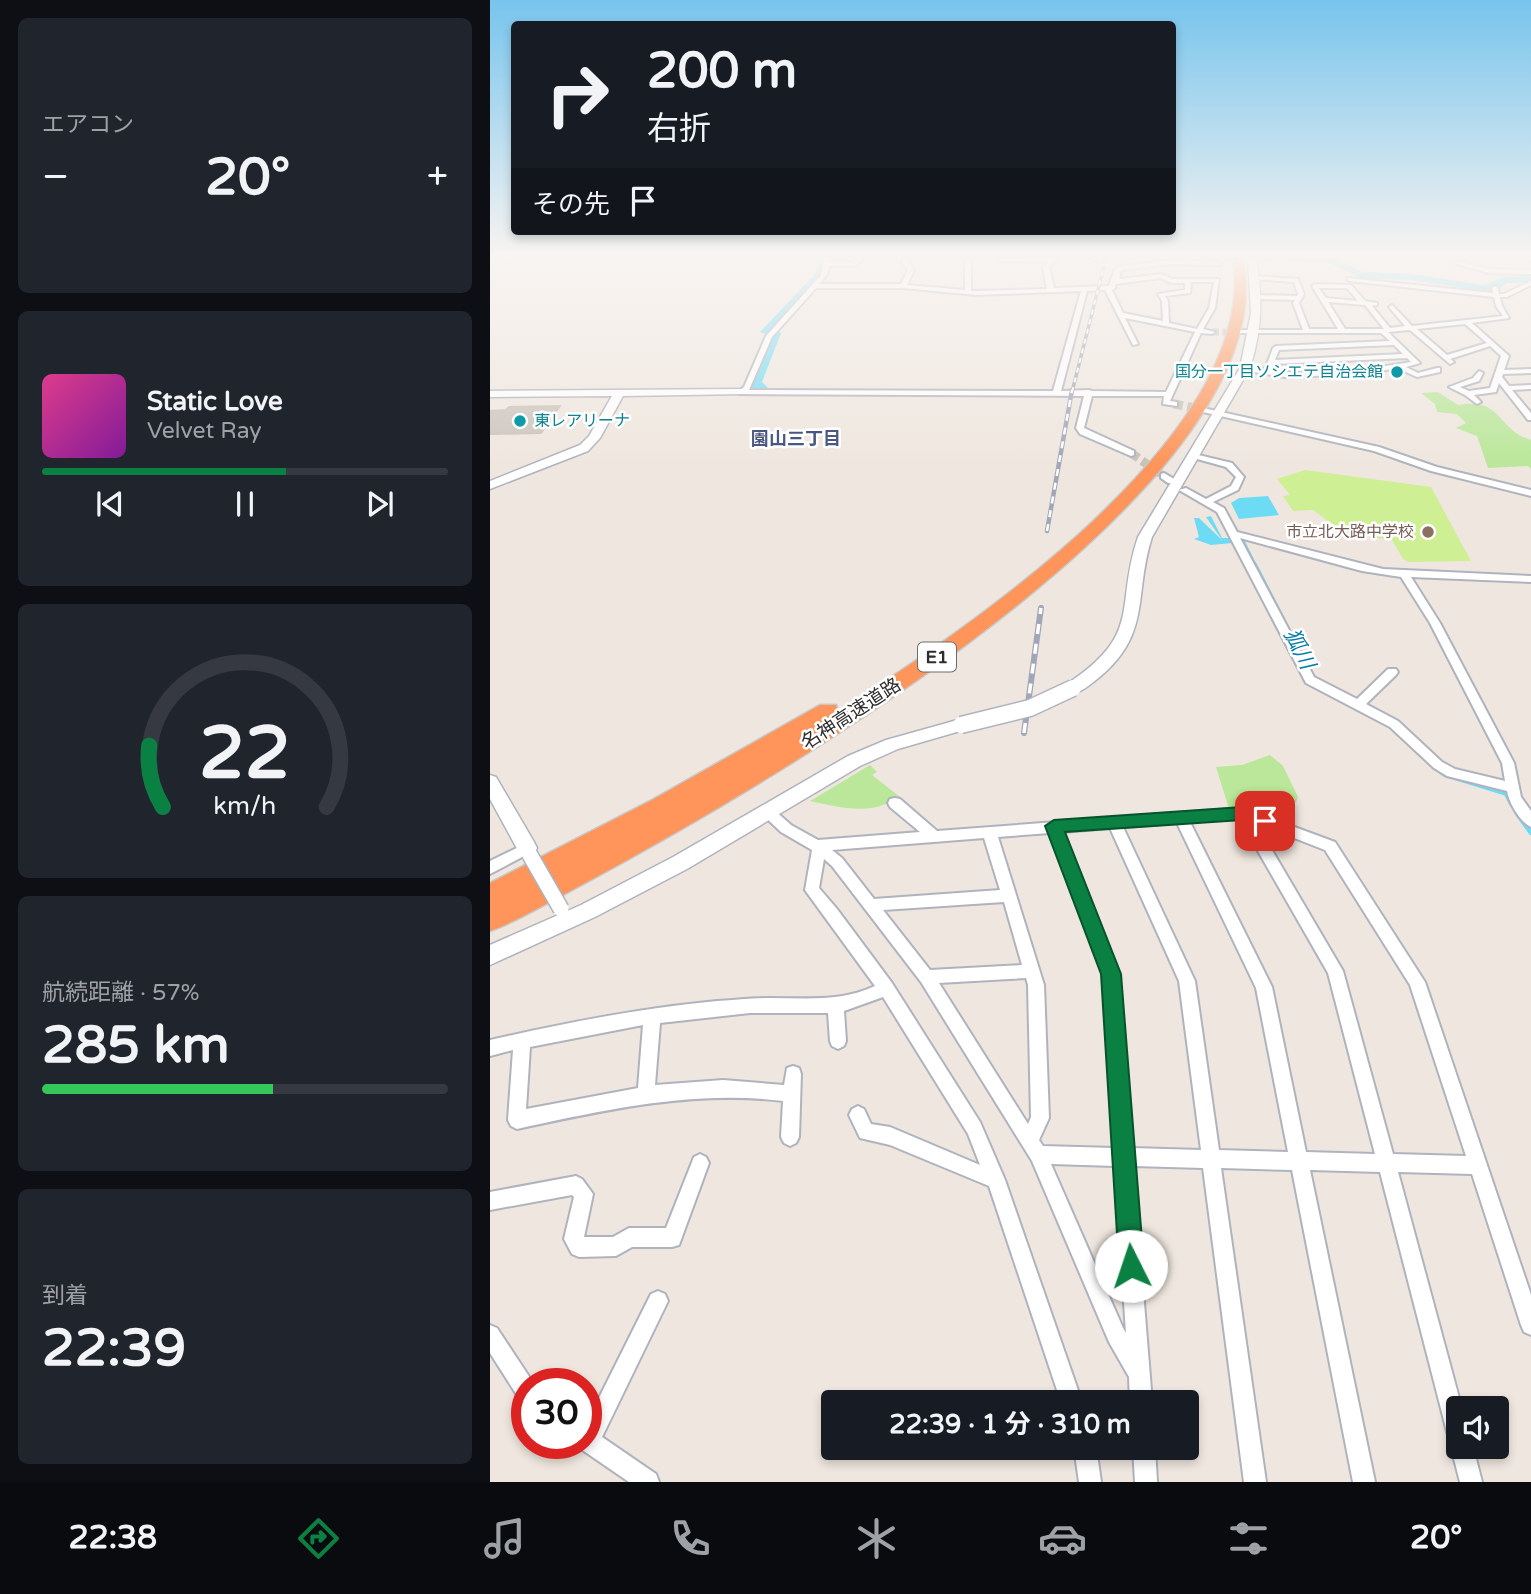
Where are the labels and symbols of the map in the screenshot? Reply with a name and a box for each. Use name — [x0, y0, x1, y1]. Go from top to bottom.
place label: 国分一丁目ソシエテ自治会館 — [1175, 362, 1383, 382]
marker: 国分一丁目ソシエテ自治会館 — [1389, 364, 1405, 380]
place label: 東レアリーナ — [534, 411, 630, 431]
marker: 東レアリーナ — [512, 413, 528, 429]
district label: 園山三丁目 — [751, 428, 841, 450]
place label: 市立北大路中学校 — [1286, 522, 1414, 542]
marker: 市立北大路中学校 — [1420, 524, 1436, 540]
water label: 狐川 — [1278, 625, 1321, 675]
road number: E1 — [918, 642, 956, 672]
street label: 名神高速道路 — [797, 674, 905, 754]
pin — [1235, 791, 1295, 851]
position arrow — [1094, 1229, 1168, 1303]
speed limit sign: 30 — [511, 1368, 602, 1459]

